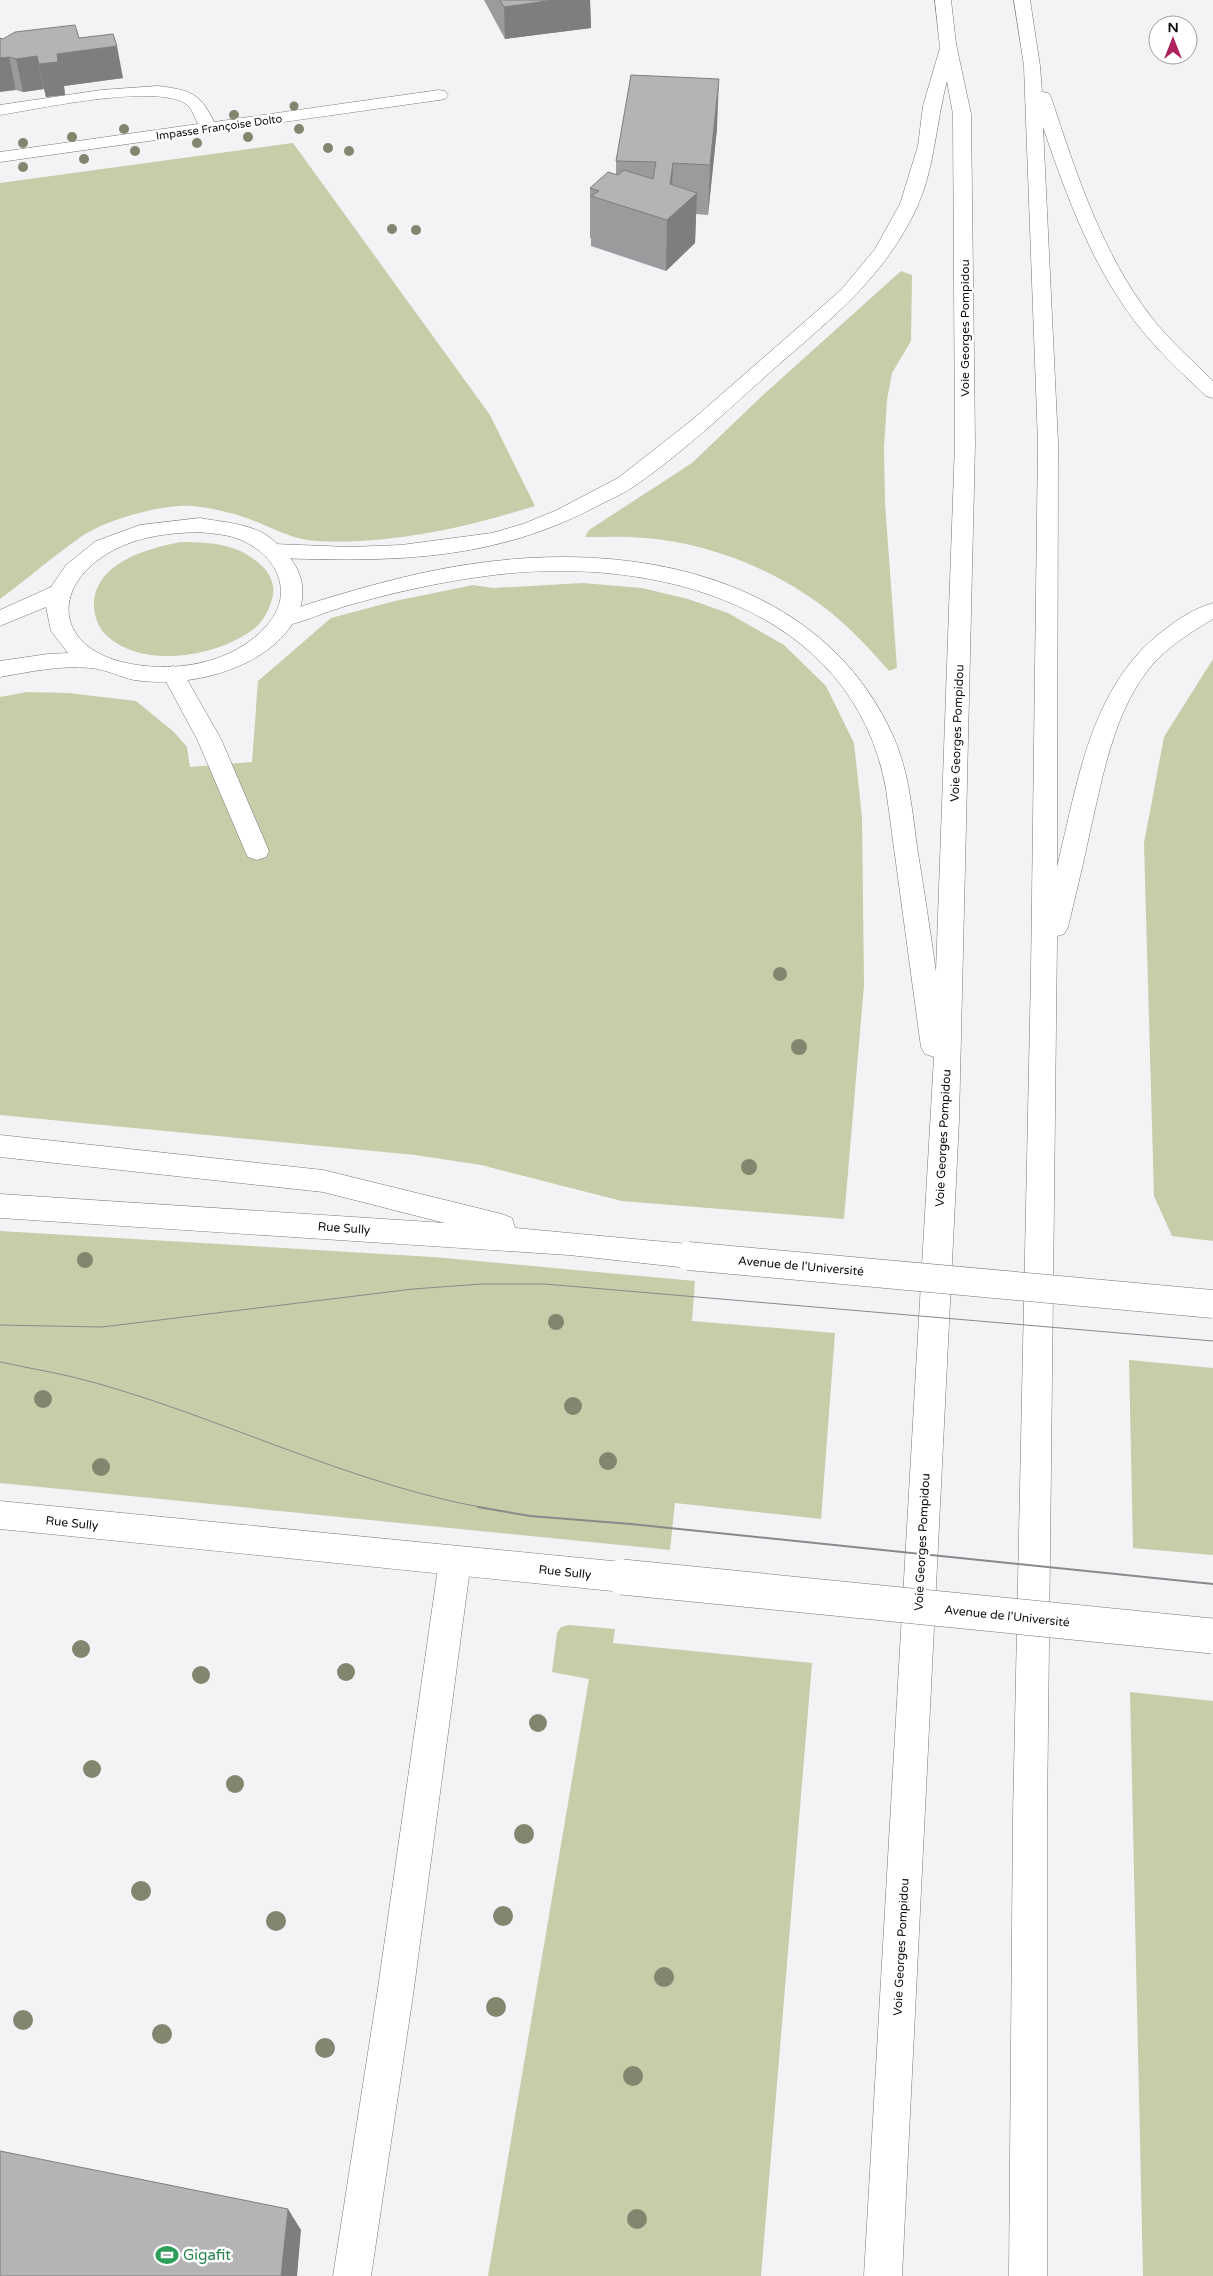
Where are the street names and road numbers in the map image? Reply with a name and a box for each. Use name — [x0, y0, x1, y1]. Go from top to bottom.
street label: Impasse Françoise Dolto — [155, 112, 283, 143]
street label: Voie Georges Pompidou — [958, 259, 972, 397]
street label: Voie Georges Pompidou — [948, 664, 966, 802]
street label: Voie Georges Pompidou — [932, 1069, 954, 1207]
street label: Rue Sully — [317, 1219, 371, 1237]
street label: Avenue de l'Université — [738, 1254, 865, 1278]
street label: Voie Georges Pompidou — [911, 1473, 933, 1611]
street label: Rue Sully — [45, 1513, 100, 1533]
street label: Rue Sully — [538, 1562, 593, 1582]
street label: Avenue de l'Université — [944, 1602, 1071, 1630]
street label: Voie Georges Pompidou — [890, 1878, 912, 2016]

